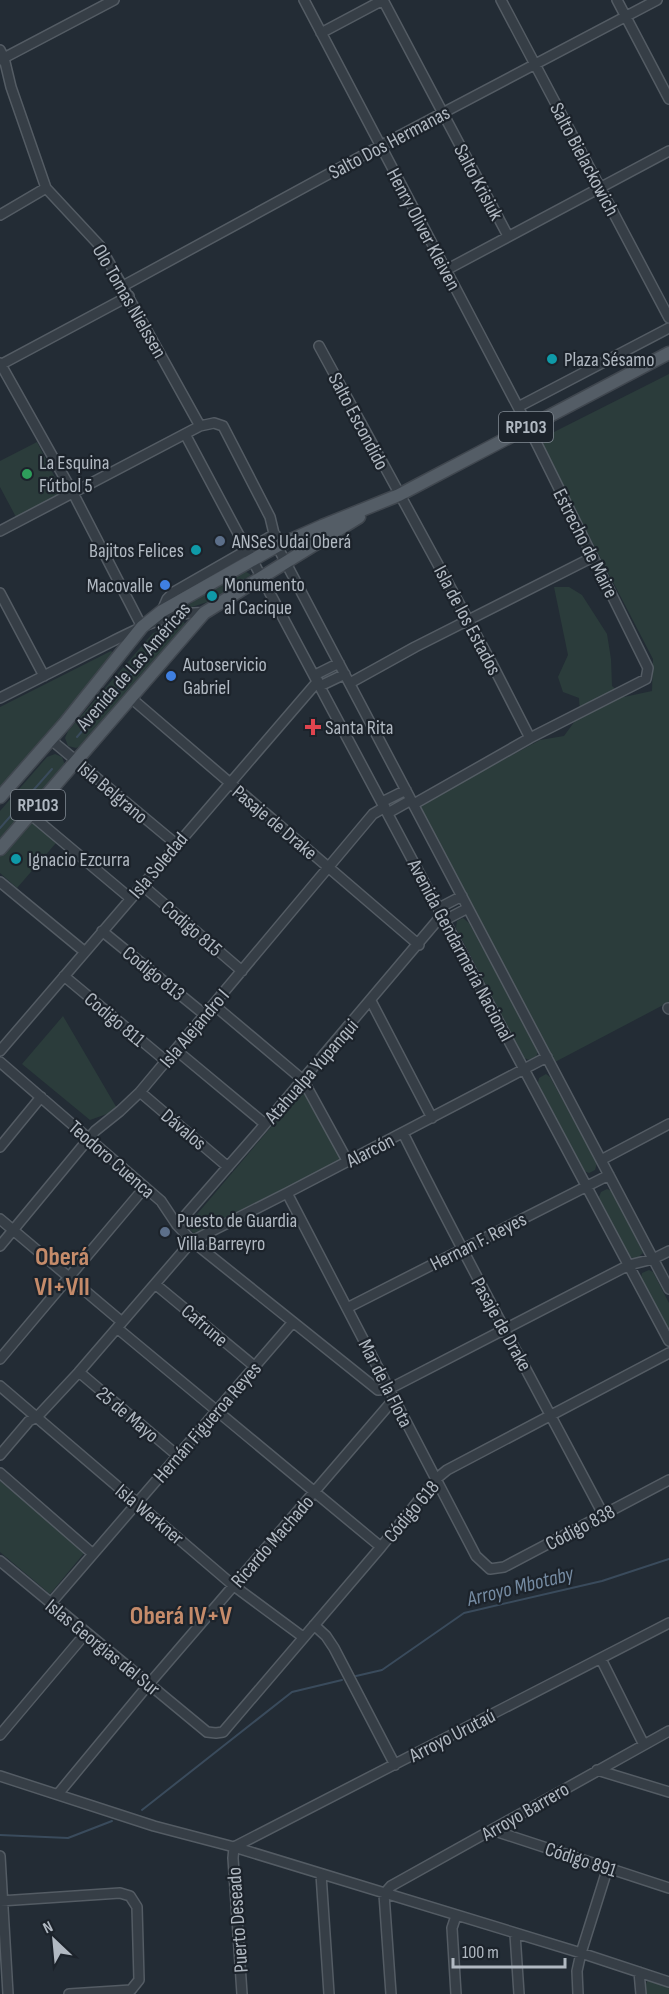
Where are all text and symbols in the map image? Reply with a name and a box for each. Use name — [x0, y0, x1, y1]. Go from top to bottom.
street label: Salto Bielackowich — [544, 99, 624, 220]
street label: Salto Dos Hermanas — [325, 101, 454, 185]
street label: Salto Krisiuk — [448, 140, 508, 225]
street label: Henry Oliver Kleiven — [381, 164, 465, 295]
street label: Olo Tomas Nielssen — [87, 240, 171, 363]
place label: Plaza Sésamo — [564, 348, 654, 372]
marker: Plaza Sésamo — [545, 352, 559, 366]
street label: Salto Escondido — [323, 369, 394, 474]
road number: RP103 — [499, 412, 553, 442]
place label: La Esquina Fútbol 5 — [39, 451, 109, 498]
marker: La Esquina Fútbol 5 — [20, 467, 34, 481]
street label: Estrecho de Maire — [547, 485, 623, 602]
place label: ANSeS Udai Oberá — [231, 530, 351, 554]
marker: ANSeS Udai Oberá — [213, 534, 227, 548]
place label: Bajitos Felices — [89, 539, 184, 563]
marker: Bajitos Felices — [189, 543, 203, 557]
street label: Isla de los Estados — [428, 562, 506, 679]
place label: Monumento al Cacique — [224, 573, 305, 620]
place label: Macovalle — [87, 574, 153, 598]
marker: Macovalle — [158, 578, 172, 592]
marker: Monumento al Cacique — [205, 589, 219, 603]
street label: Avenida de Las Américas — [71, 598, 196, 737]
place label: Autoservicio Gabriel — [182, 653, 267, 700]
marker: Autoservicio Gabriel — [164, 669, 178, 683]
place label: Santa Rita — [325, 716, 394, 740]
marker: Santa Rita — [306, 720, 320, 734]
street label: Isla Belgrano — [72, 756, 152, 829]
street label: Pasaje de Drake — [227, 780, 322, 865]
road number: RP103 — [11, 790, 65, 820]
street label: Isla Soledad — [124, 828, 193, 904]
place label: Ignacio Ezcurra — [28, 848, 130, 872]
marker: Ignacio Ezcurra — [9, 852, 23, 866]
street label: Avenida Gendarmería Nacional — [401, 854, 518, 1046]
street label: Codigo 815 — [156, 896, 227, 962]
street label: Codigo 813 — [117, 941, 189, 1006]
street label: Isla Alejandro I — [155, 984, 235, 1073]
street label: Codigo 811 — [79, 987, 150, 1052]
street label: Atahualpa Yupanqui — [259, 1014, 364, 1130]
street label: Dávalos — [156, 1104, 211, 1156]
street label: Teodoro Cuenca — [63, 1116, 159, 1204]
street label: Alarcón — [342, 1129, 398, 1173]
street label: Hernan F. Reyes — [426, 1207, 531, 1276]
place label: Puesto de Guardia Villa Barreyro — [177, 1209, 297, 1256]
marker: Puesto de Guardia Villa Barreyro — [158, 1225, 172, 1239]
district label: Oberá VI+VII — [34, 1242, 90, 1303]
street label: Pasaje de Drake — [466, 1273, 537, 1376]
street label: Cafrune — [176, 1299, 233, 1352]
street label: Mar de la Flota — [353, 1335, 418, 1432]
street label: Hernán Figueroa Reyes — [149, 1357, 267, 1488]
street label: 25 de Mayo — [91, 1382, 164, 1448]
street label: Código 618 — [379, 1476, 445, 1548]
street label: Isla Werkner — [110, 1479, 189, 1551]
street label: Ricardo Machado — [226, 1491, 319, 1593]
street label: Código 838 — [542, 1500, 619, 1556]
water label: Arroyo Mbotaby — [463, 1561, 577, 1612]
street label: Islas Georgias del Sur — [40, 1594, 165, 1701]
district label: Oberá IV+V — [130, 1601, 232, 1632]
street label: Arroyo Urutaú — [405, 1704, 499, 1768]
street label: Arroyo Barrero — [477, 1777, 573, 1847]
street label: Código 891 — [542, 1837, 620, 1883]
street label: Puerto Deseado — [222, 1866, 254, 1973]
north arrow — [24, 1910, 84, 1970]
text: N — [40, 1917, 56, 1938]
scale bar — [453, 1931, 566, 1969]
text: 100 m — [462, 1942, 499, 1963]

